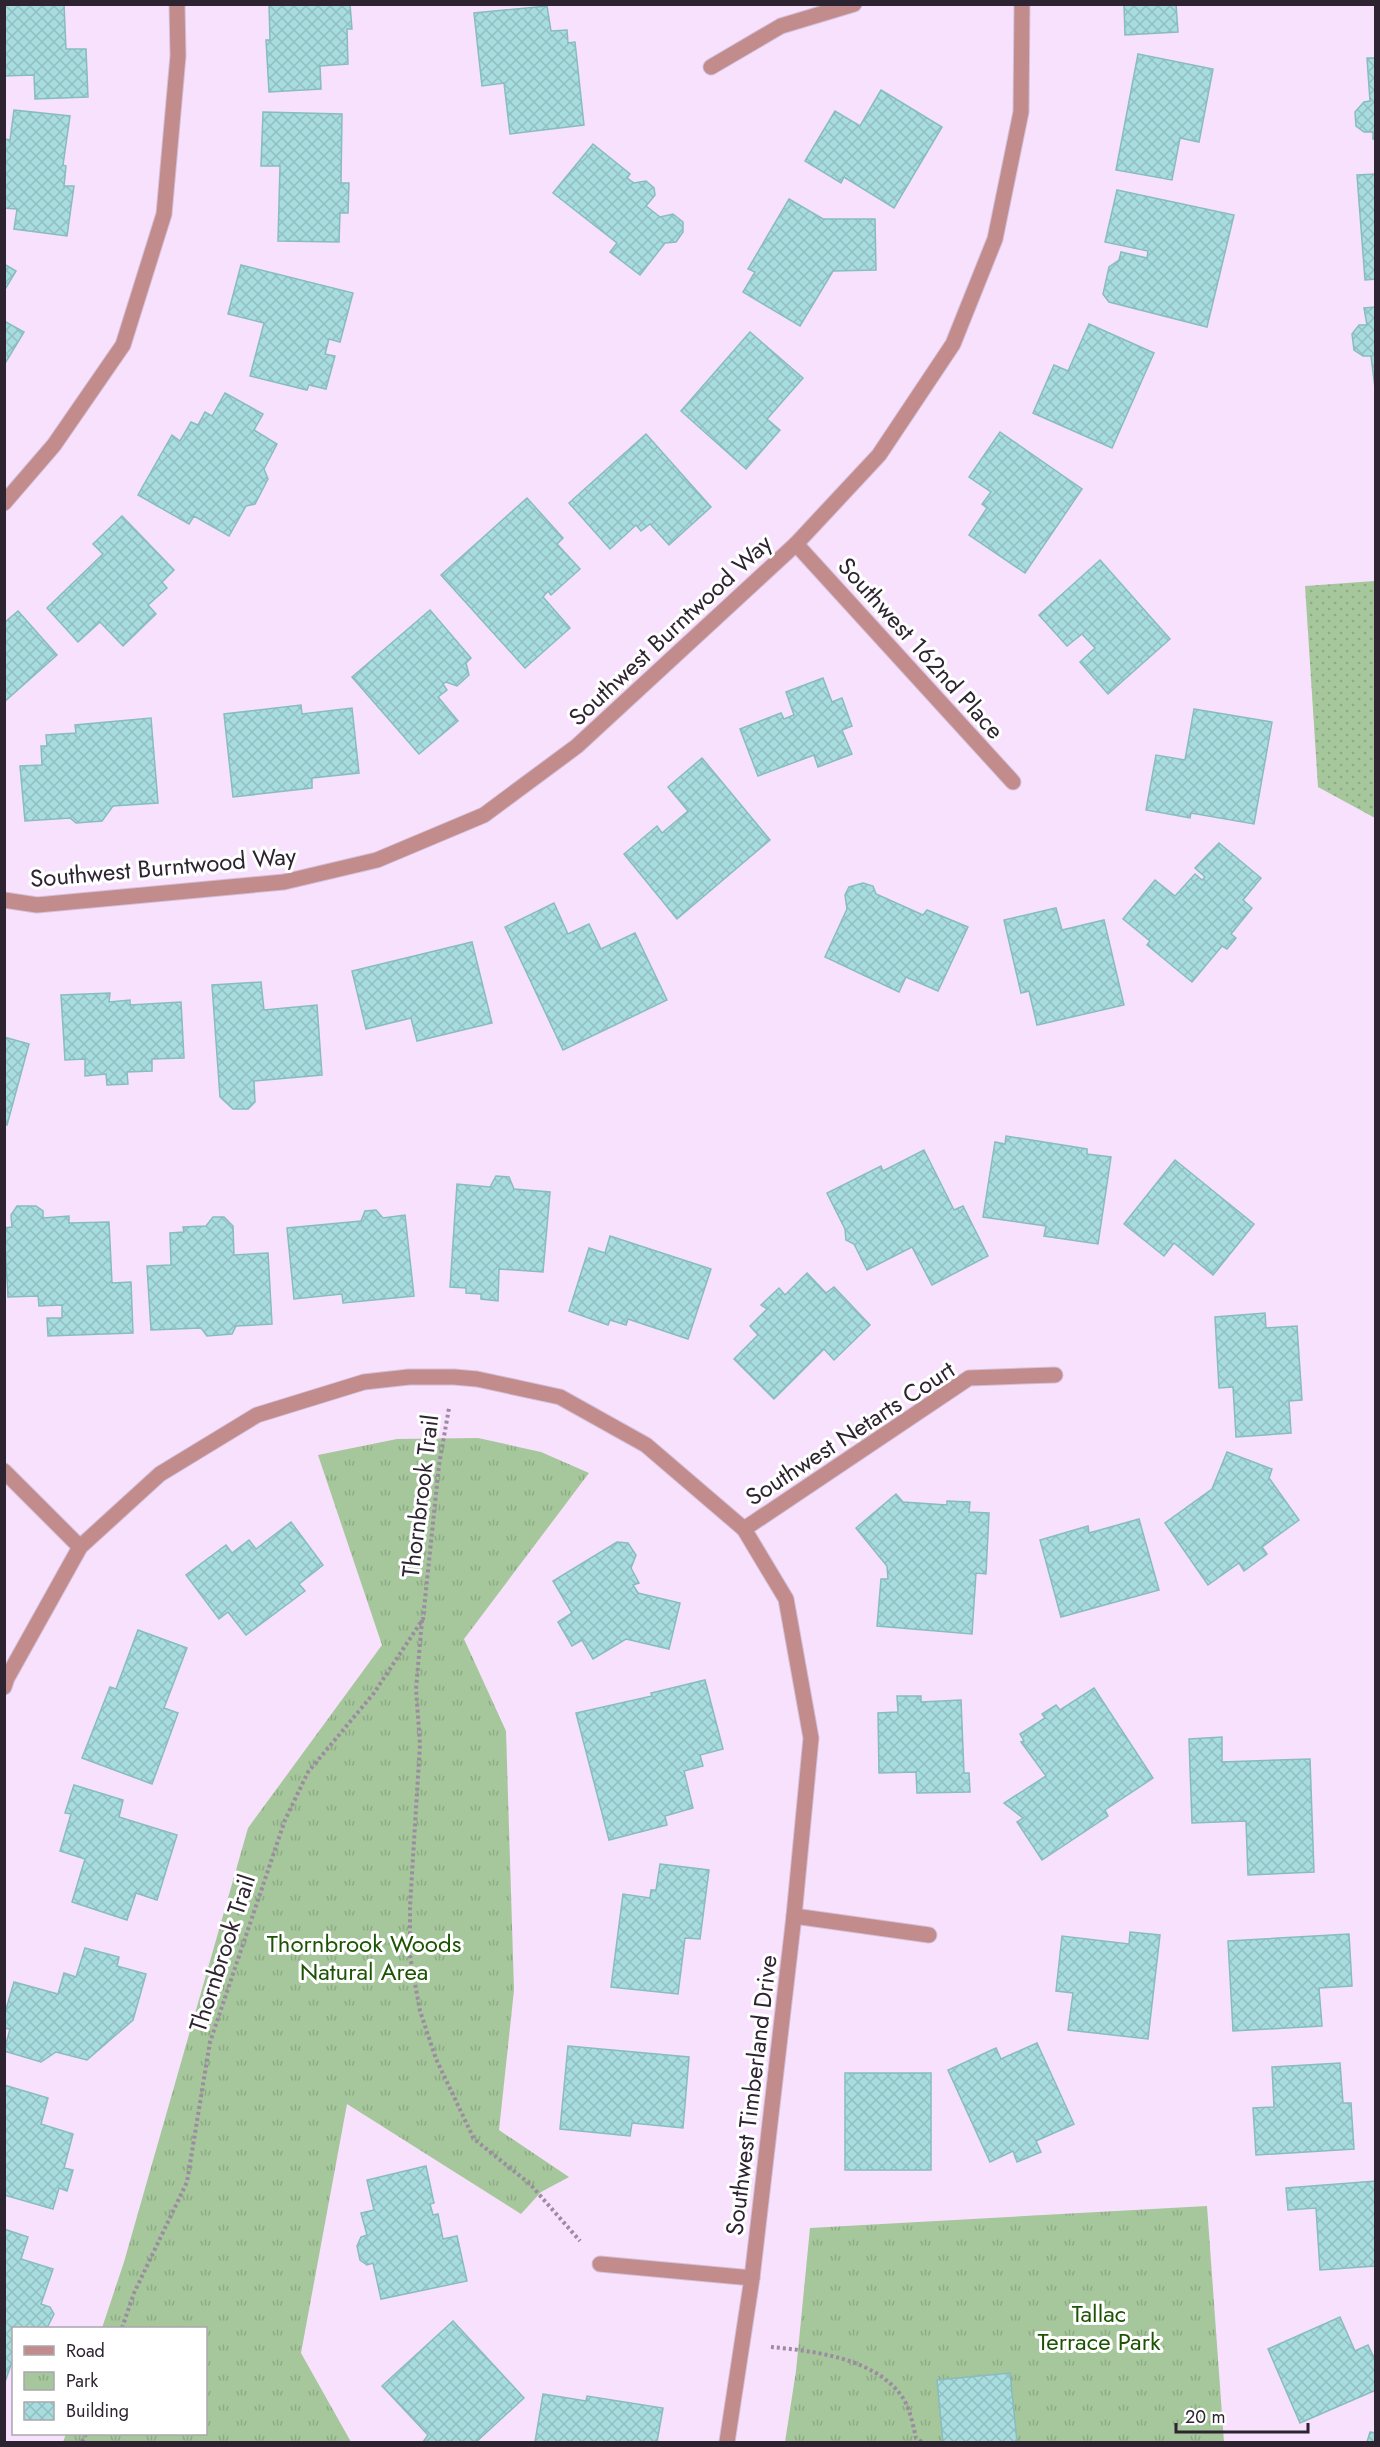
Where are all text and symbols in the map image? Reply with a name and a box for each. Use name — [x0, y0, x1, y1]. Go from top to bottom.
street label: Southwest Burntwood Way — [560, 526, 780, 734]
street label: Southwest 162nd Place — [830, 549, 1012, 747]
street label: Southwest Burntwood Way — [28, 838, 298, 896]
street label: Southwest Netarts Court — [738, 1352, 962, 1514]
street label: Thornbrook Trail — [393, 1412, 447, 1580]
street label: Thornbrook Trail — [180, 1870, 264, 2036]
park label: Thornbrook Woods Natural Area — [267, 1926, 461, 1989]
street label: Southwest Timberland Drive — [716, 1953, 786, 2237]
park label: Tallac Terrace Park — [1038, 2296, 1161, 2359]
legend — [12, 2327, 207, 2435]
text: Road — [66, 2338, 105, 2364]
text: Park — [66, 2368, 98, 2394]
scale bar — [1176, 2396, 1308, 2434]
text: Building — [66, 2398, 129, 2424]
text: 20 m — [1185, 2404, 1225, 2430]

